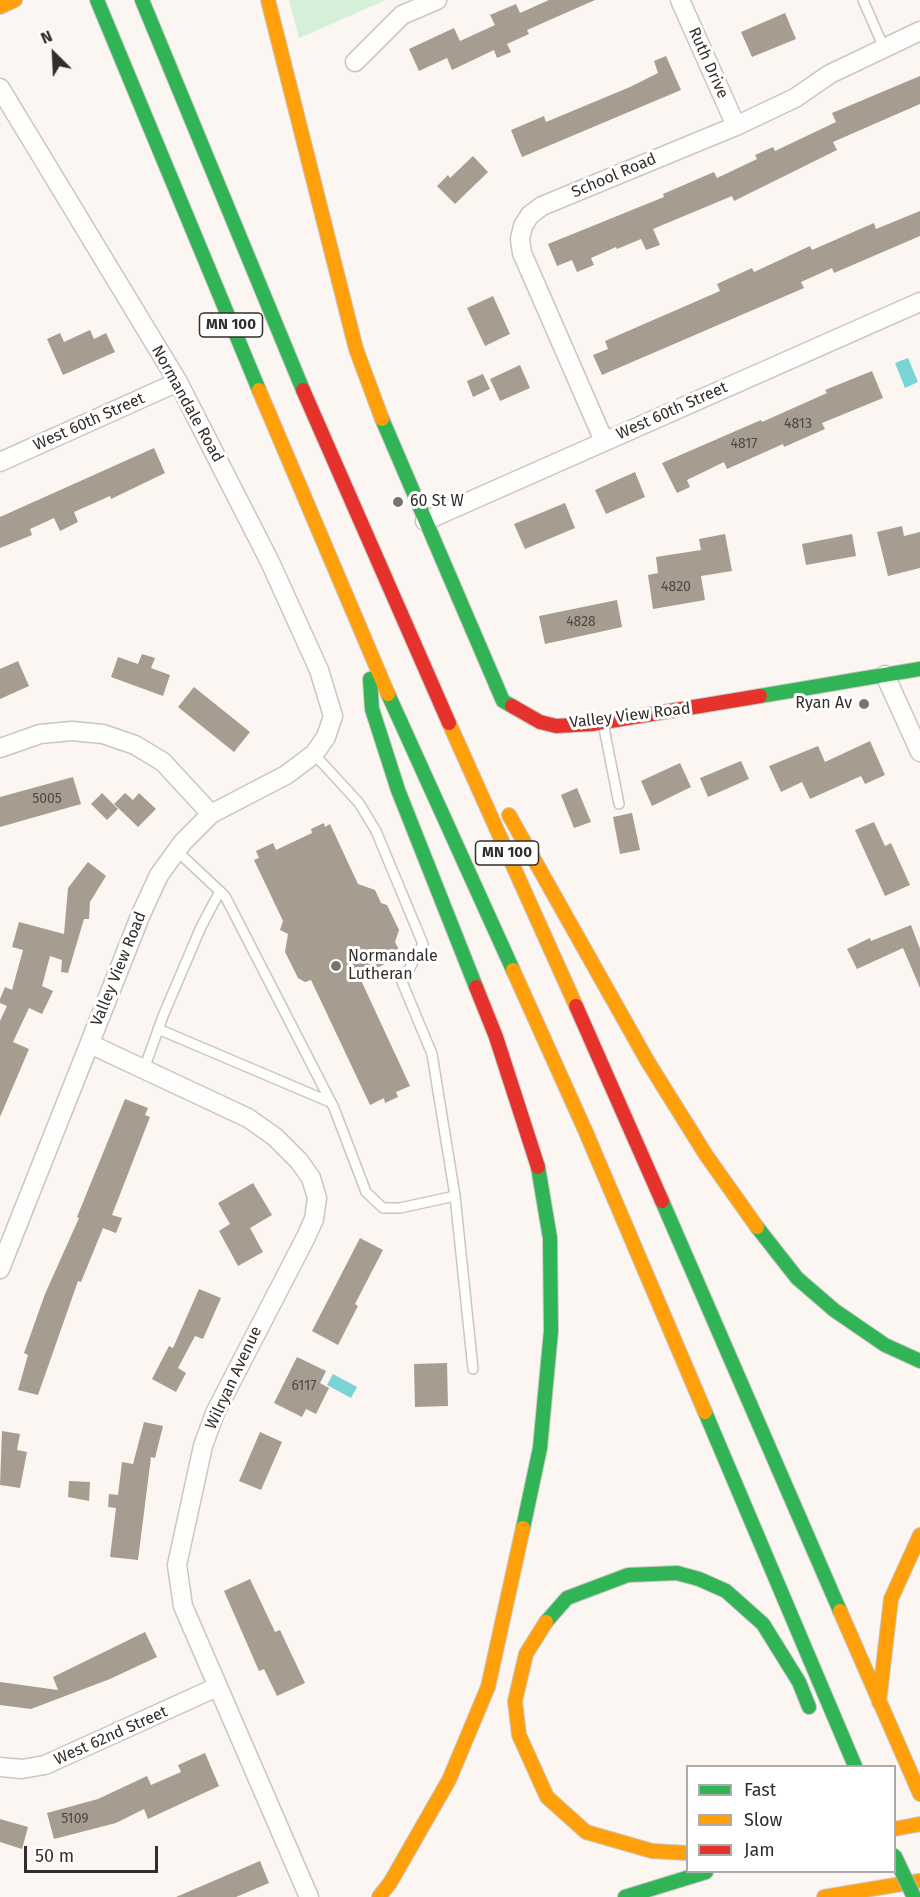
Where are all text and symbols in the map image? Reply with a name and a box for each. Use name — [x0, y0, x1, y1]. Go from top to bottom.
north arrow — [24, 24, 84, 84]
street label: Ruth Drive — [684, 24, 732, 102]
text: N — [38, 26, 55, 48]
street label: School Road — [569, 150, 659, 202]
road number: MN 100 — [200, 313, 262, 337]
street label: Normandale Road — [147, 342, 227, 466]
street label: West 60th Street — [614, 378, 730, 444]
street label: West 60th Street — [31, 389, 147, 455]
house number: 4813 — [784, 416, 812, 432]
house number: 4817 — [730, 436, 758, 452]
place label: 60 St W — [410, 492, 464, 512]
marker: 60 St W — [391, 495, 405, 509]
house number: 4820 — [661, 579, 691, 595]
house number: 4828 — [566, 614, 596, 630]
place label: Ryan Av — [795, 694, 852, 714]
marker: Ryan Av — [857, 697, 871, 711]
street label: Valley View Road — [568, 699, 692, 733]
house number: 5005 — [32, 791, 62, 807]
road number: MN 100 — [476, 841, 538, 865]
street label: Valley View Road — [87, 909, 151, 1029]
place label: Normandale Lutheran — [348, 947, 438, 985]
marker: Normandale Lutheran — [329, 959, 343, 973]
street label: Wilryan Avenue — [202, 1323, 266, 1433]
house number: 6117 — [292, 1378, 316, 1394]
street label: West 62nd Street — [51, 1702, 171, 1770]
legend — [686, 1765, 896, 1873]
text: Fast — [744, 1779, 776, 1801]
text: Slow — [744, 1809, 782, 1831]
house number: 5109 — [61, 1811, 89, 1827]
scale bar — [27, 1834, 160, 1872]
text: Jam — [744, 1839, 775, 1861]
text: 50 m — [35, 1845, 74, 1867]

